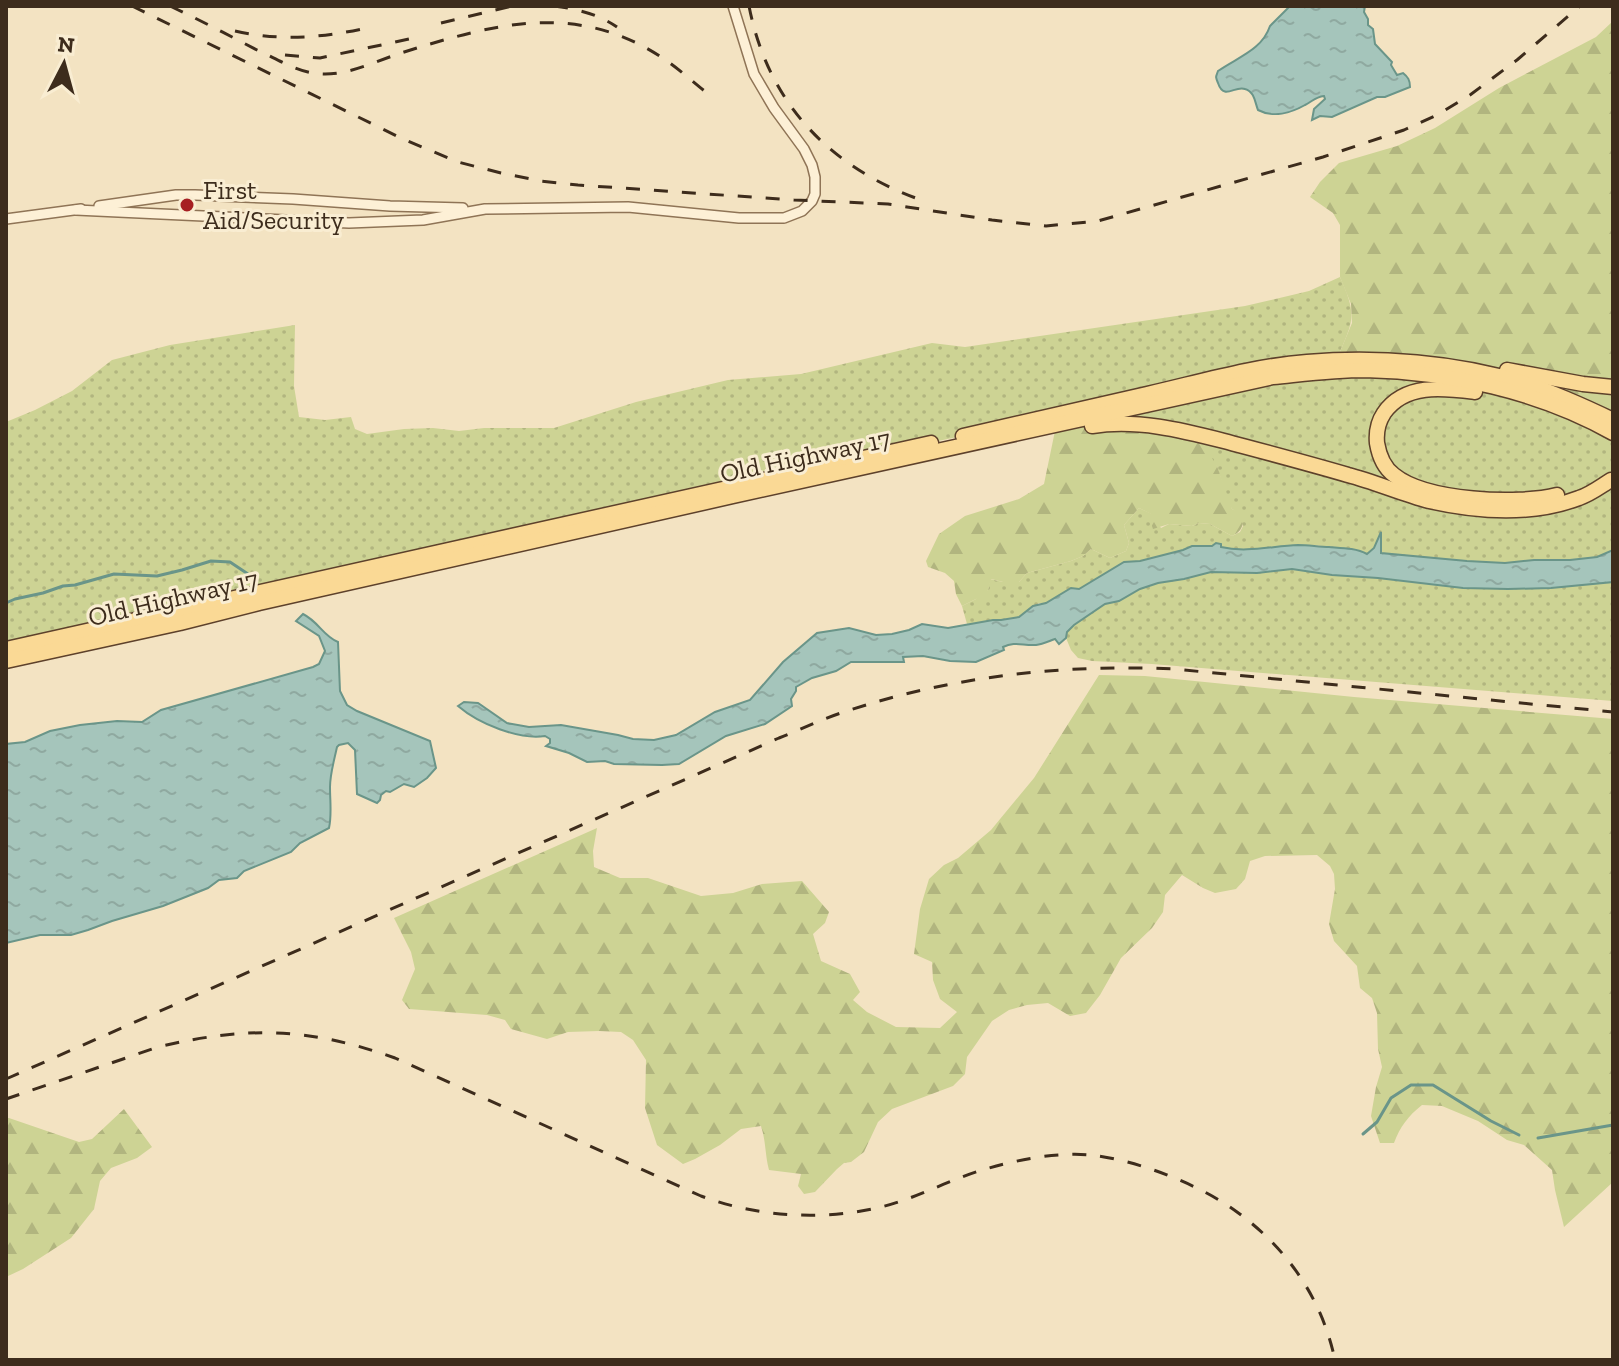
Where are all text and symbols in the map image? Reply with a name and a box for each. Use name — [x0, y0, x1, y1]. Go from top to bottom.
north arrow — [24, 24, 104, 104]
text: N — [56, 30, 76, 59]
place label: First Aid/Security — [203, 174, 345, 236]
marker: First Aid/Security — [178, 196, 196, 214]
street label: Old Highway 17 — [717, 422, 893, 490]
street label: Old Highway 17 — [85, 563, 261, 633]

